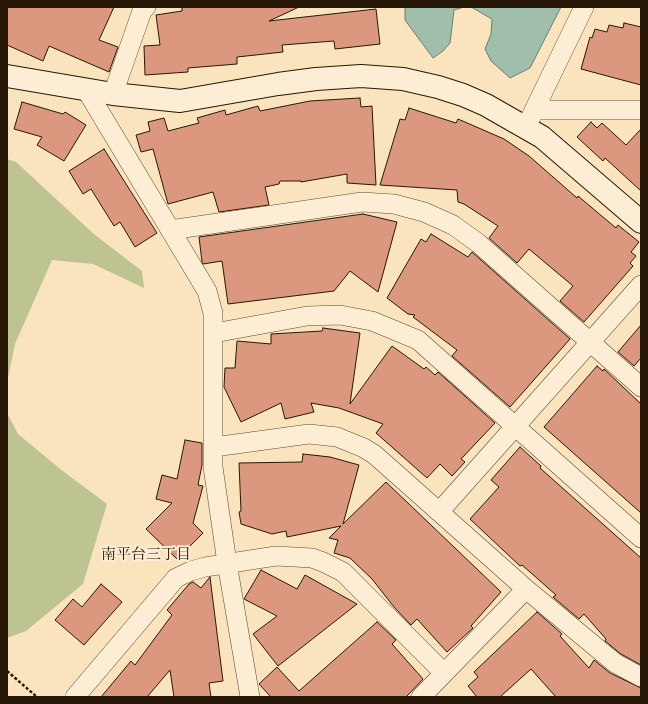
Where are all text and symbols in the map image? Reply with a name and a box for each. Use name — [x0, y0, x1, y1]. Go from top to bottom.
district label: 南平台三丁目 — [101, 547, 191, 565]

